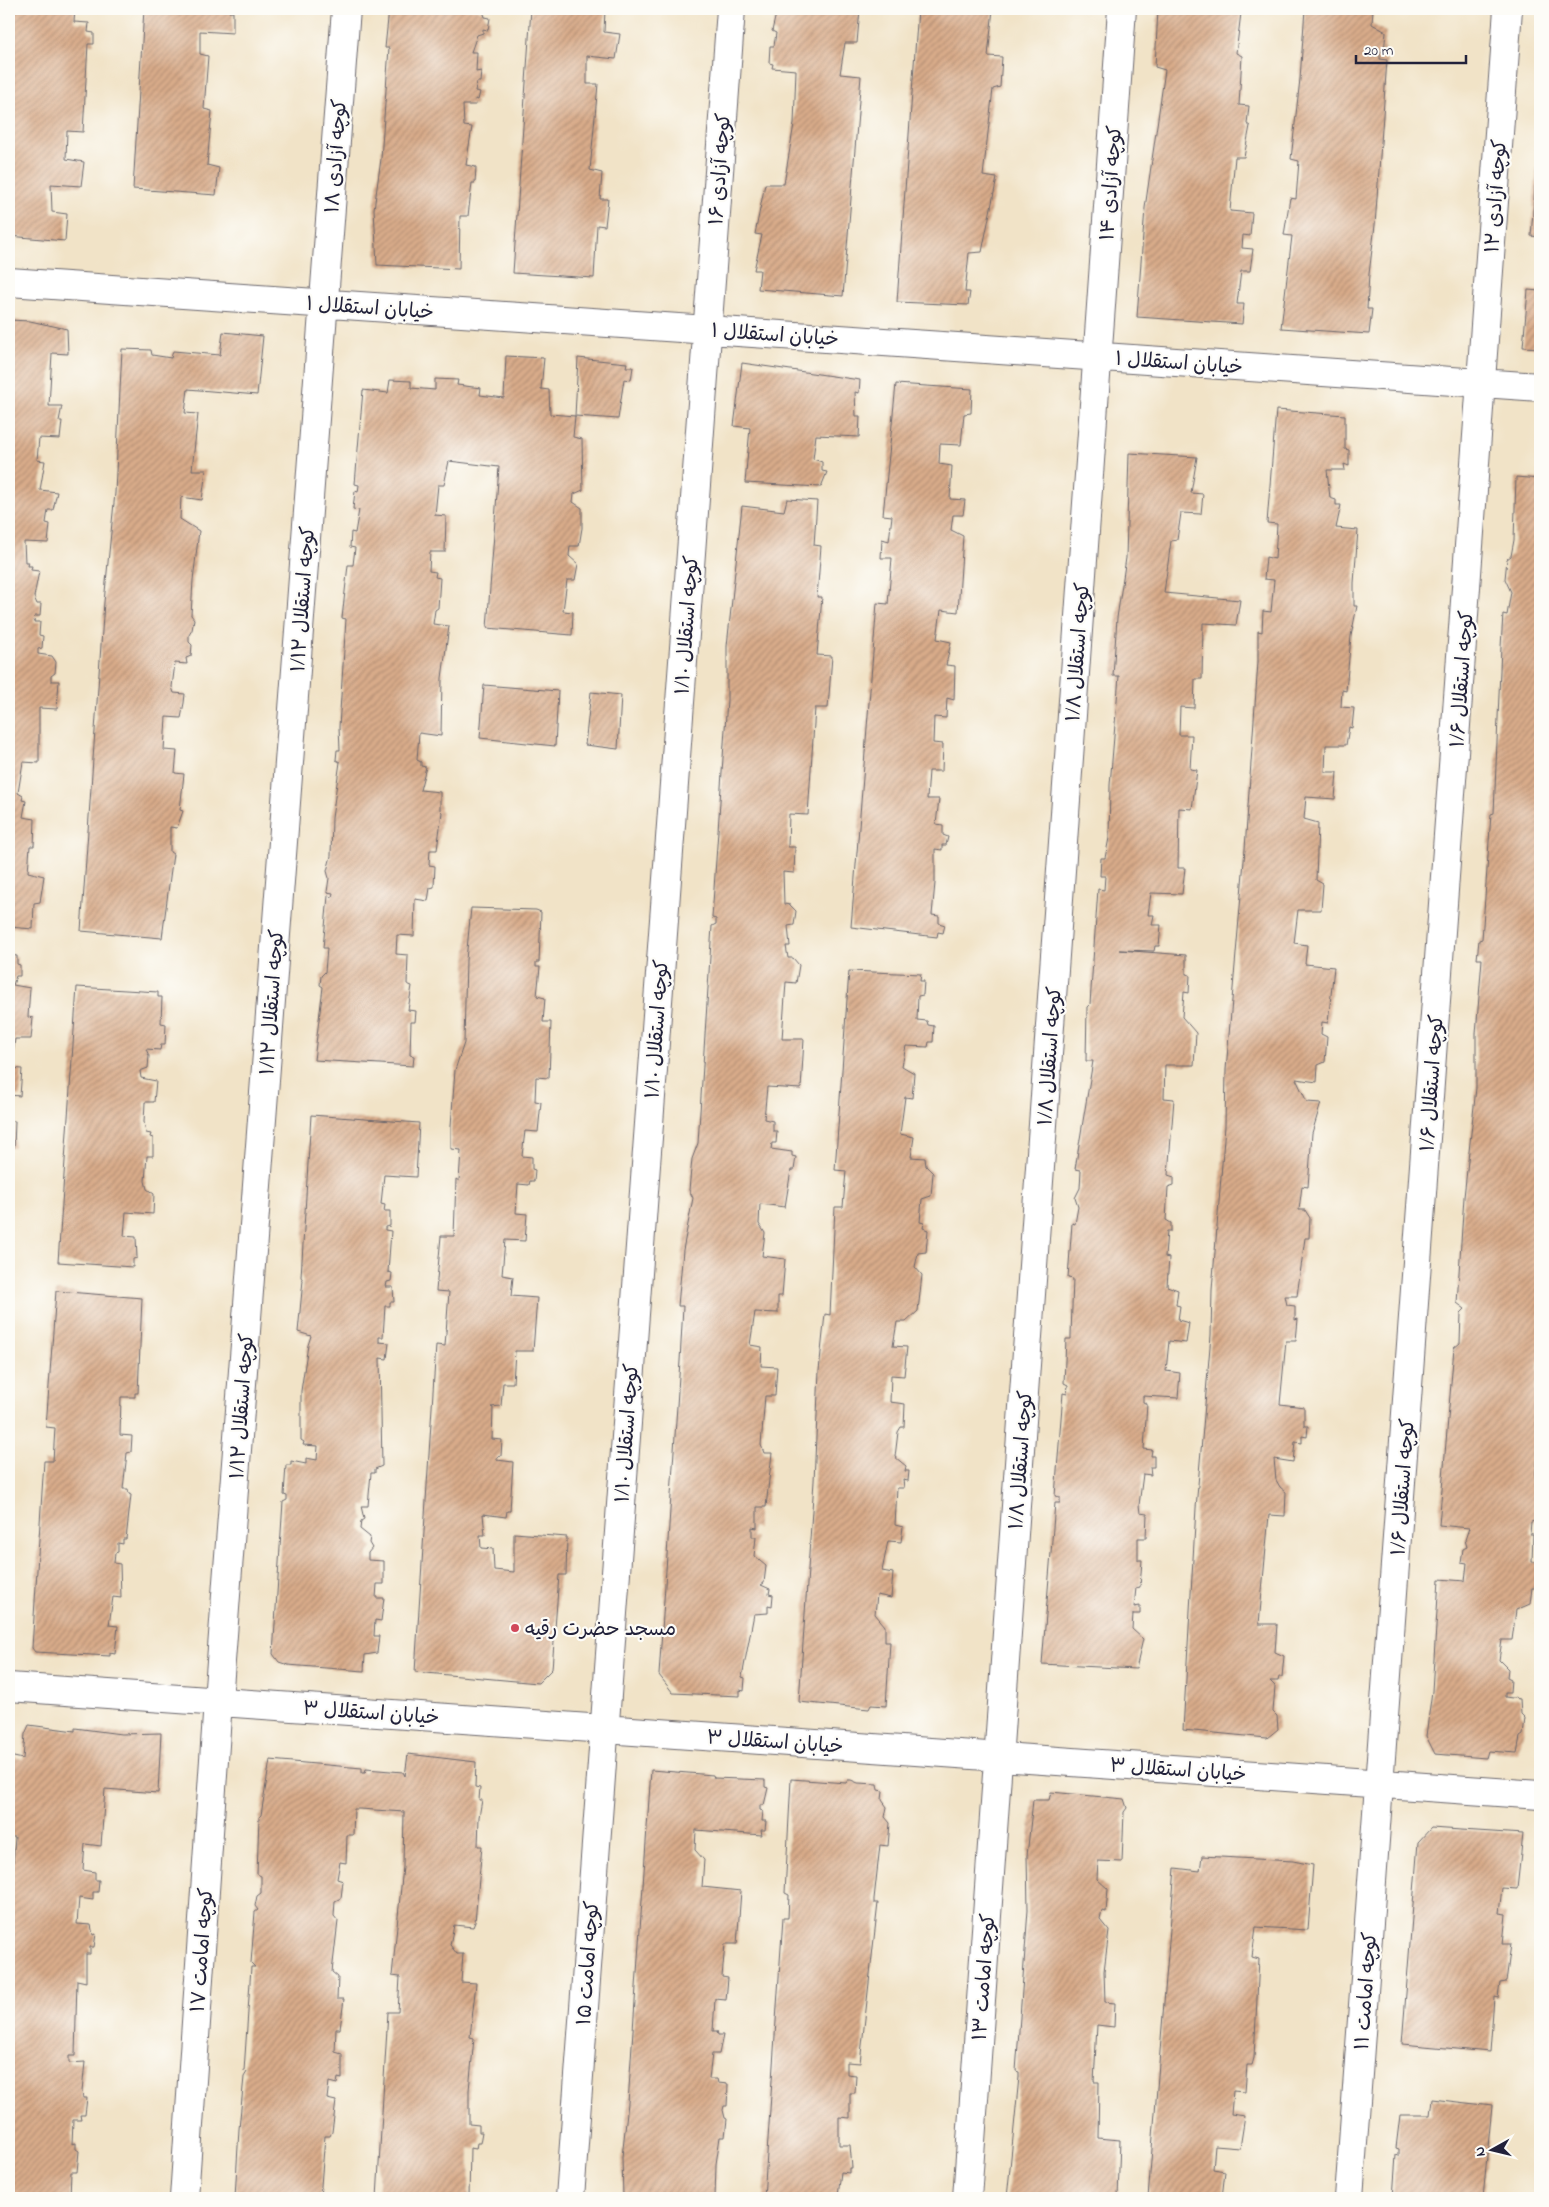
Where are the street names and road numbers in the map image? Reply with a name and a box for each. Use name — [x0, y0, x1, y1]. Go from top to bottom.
street label: کوچه آزادی ۱۸ — [319, 98, 356, 214]
street label: کوچه آزادی ۱۶ — [703, 112, 740, 226]
street label: کوچه آزادی ۱۴ — [1094, 125, 1131, 242]
street label: کوچه آزادی ۱۲ — [1479, 138, 1516, 254]
street label: خیابان استقلال ۱ — [305, 291, 435, 328]
street label: خیابان استقلال ۱ — [710, 318, 840, 355]
street label: خیابان استقلال ۱ — [1114, 346, 1244, 383]
street label: کوچه استقلال ۱/۱۲ — [285, 525, 324, 673]
street label: کوچه استقلال ۱/۱۰ — [669, 555, 708, 696]
street label: کوچه استقلال ۱/۸ — [1060, 582, 1099, 723]
street label: کوچه استقلال ۱/۶ — [1444, 610, 1483, 749]
street label: کوچه استقلال ۱/۱۲ — [254, 928, 293, 1076]
street label: کوچه استقلال ۱/۱۰ — [639, 959, 678, 1100]
street label: کوچه استقلال ۱/۸ — [1032, 986, 1071, 1127]
street label: کوچه استقلال ۱/۶ — [1414, 1014, 1453, 1153]
street label: کوچه استقلال ۱/۱۲ — [224, 1332, 263, 1480]
street label: کوچه استقلال ۱/۱۰ — [609, 1363, 648, 1504]
street label: کوچه استقلال ۱/۸ — [1003, 1390, 1042, 1531]
street label: کوچه استقلال ۱/۶ — [1385, 1418, 1424, 1557]
street label: خیابان استقلال ۳ — [301, 1695, 440, 1734]
street label: خیابان استقلال ۳ — [705, 1724, 844, 1763]
street label: خیابان استقلال ۳ — [1108, 1752, 1247, 1791]
street label: کوچه امامت ۱۷ — [185, 1887, 222, 2014]
street label: کوچه امامت ۱۵ — [571, 1900, 608, 2026]
street label: کوچه امامت ۱۳ — [967, 1913, 1004, 2042]
street label: کوچه امامت ۱۱ — [1349, 1931, 1386, 2051]

